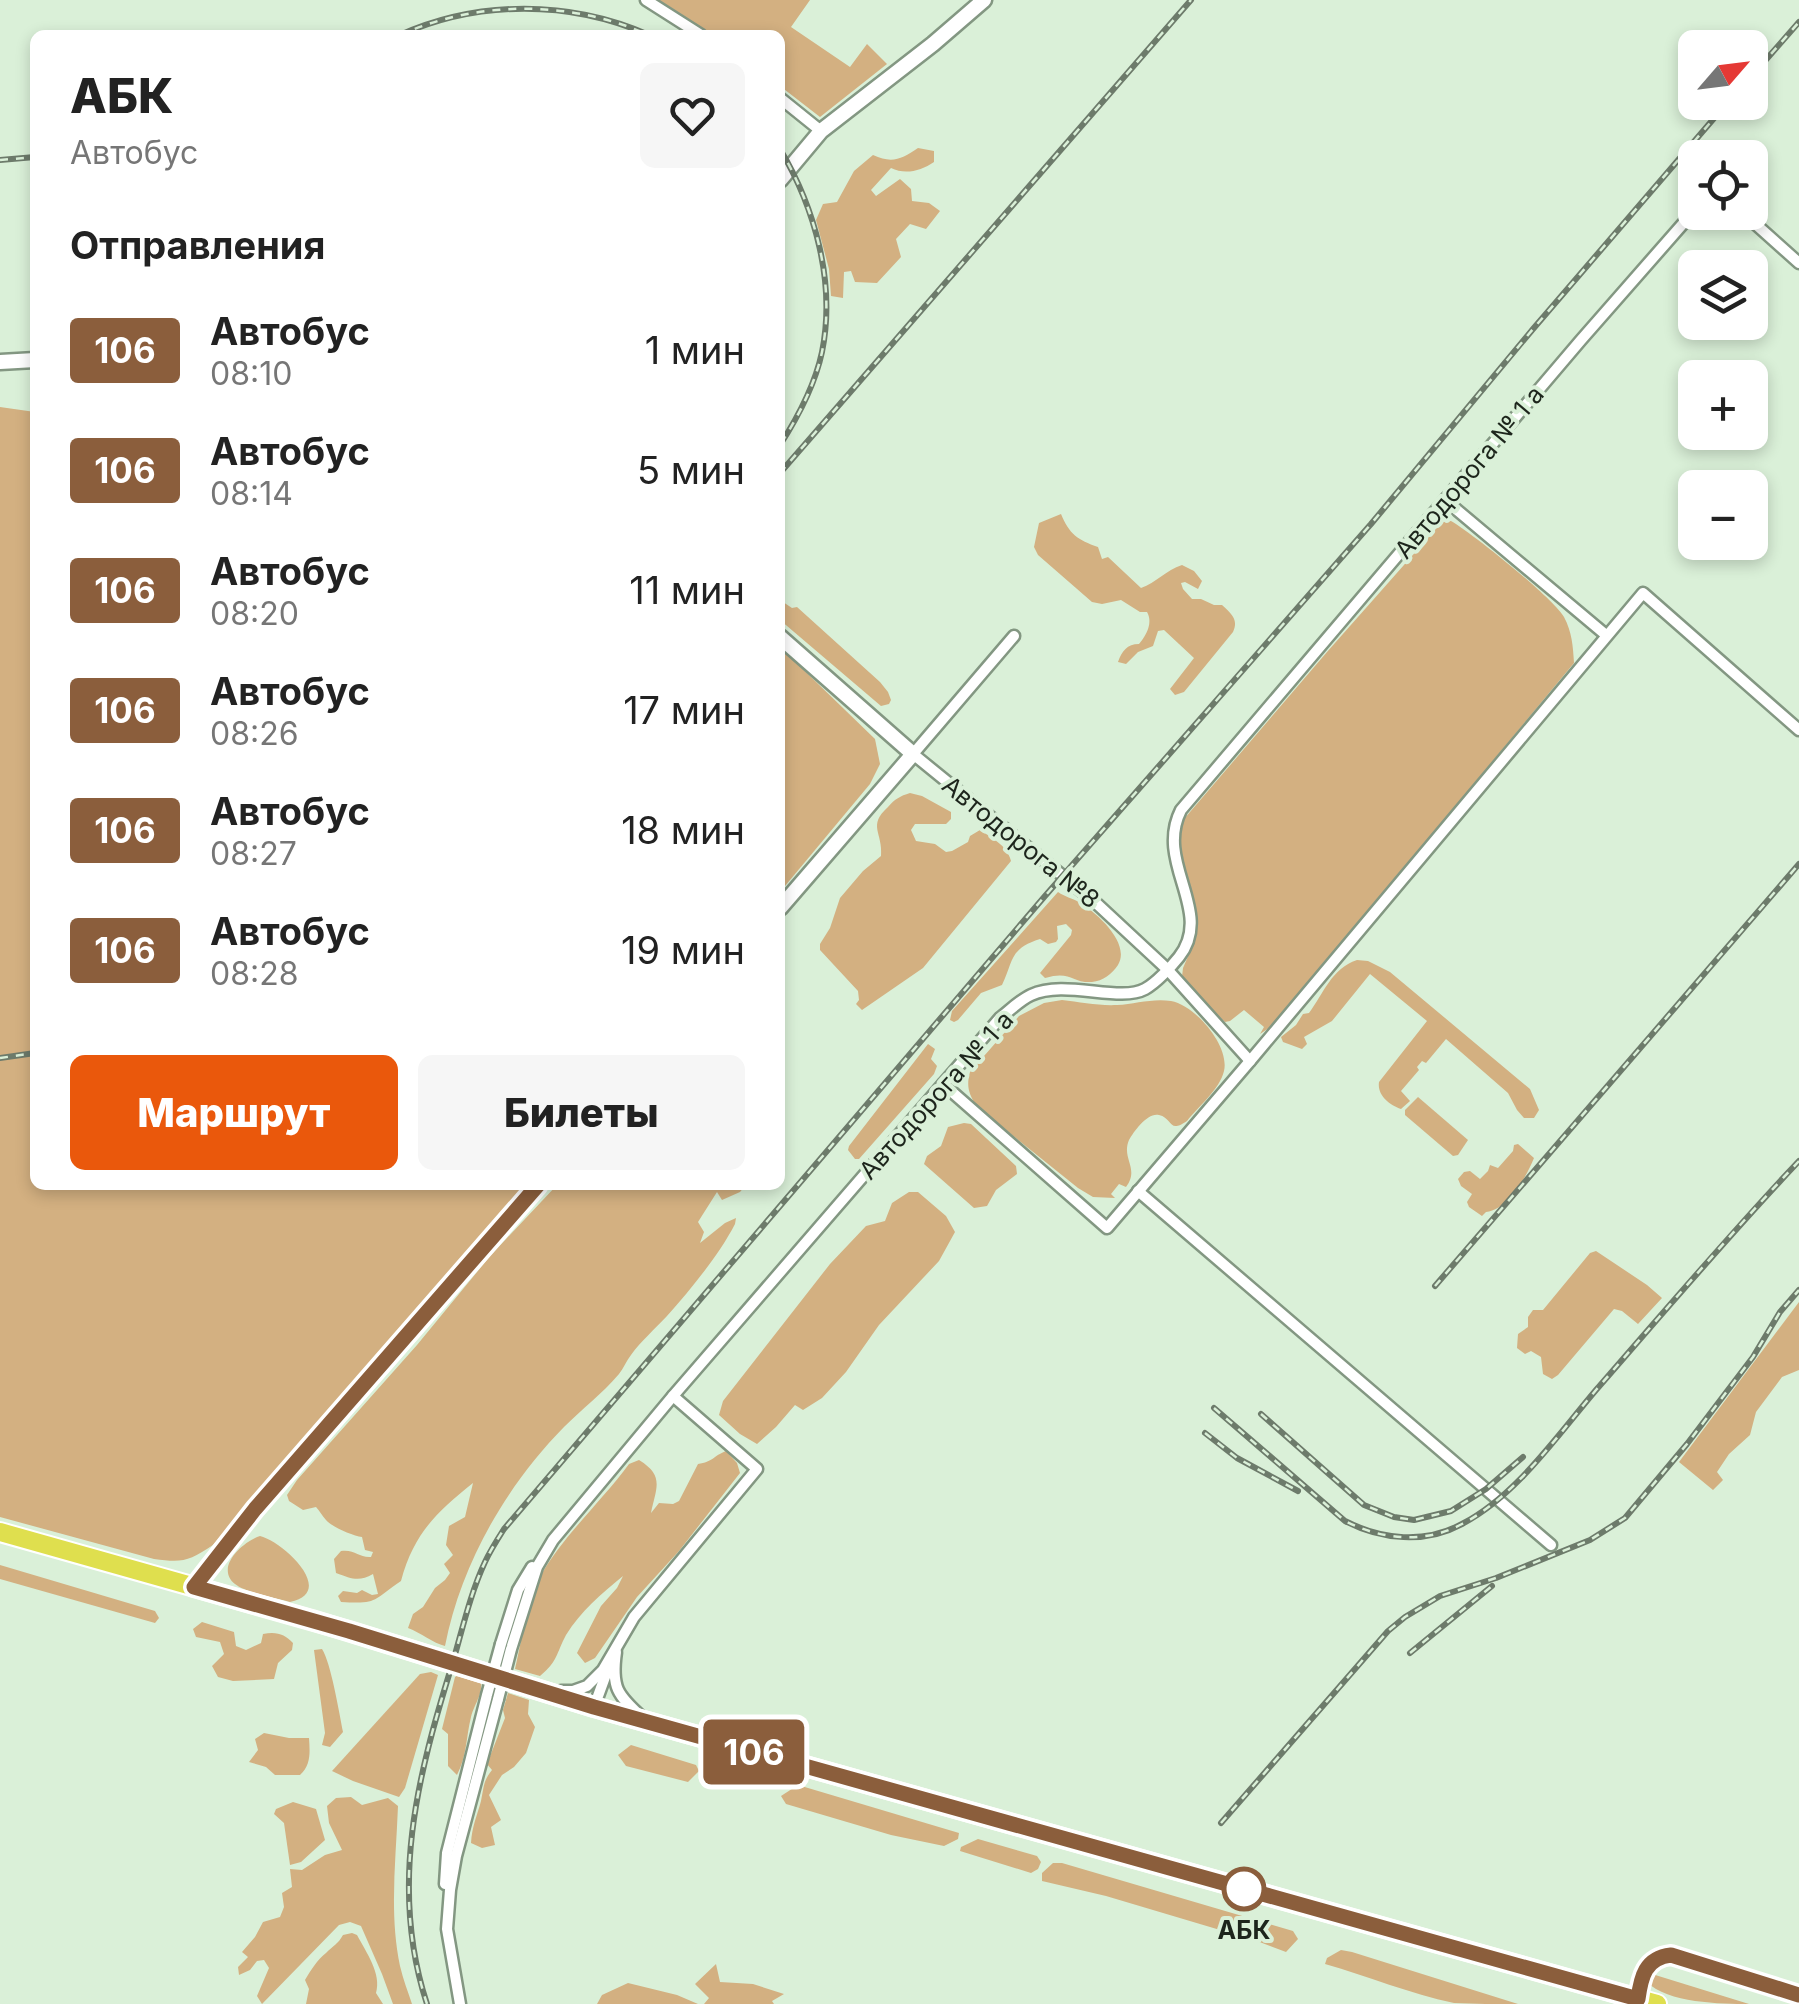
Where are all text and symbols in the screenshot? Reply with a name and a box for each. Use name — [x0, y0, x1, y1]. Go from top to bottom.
north arrow — [1678, 30, 1768, 120]
map controls — [1678, 30, 1768, 560]
button: heart — [640, 63, 745, 168]
text: АБК — [70, 66, 173, 125]
text: Автобус — [70, 133, 198, 172]
button: locate — [1678, 140, 1768, 230]
text: Отправления — [70, 222, 325, 268]
button: layers — [1678, 250, 1768, 340]
text: Автобус — [210, 308, 370, 354]
text: 1 мин — [645, 327, 745, 373]
text: 106 — [94, 329, 156, 371]
text: 08:10 — [210, 354, 292, 393]
button: + — [1678, 360, 1768, 450]
street label: Автодорога № 1 а — [1388, 380, 1550, 564]
text: Автобус — [210, 428, 370, 474]
text: 5 мин — [637, 447, 745, 493]
text: 106 — [94, 449, 156, 491]
button: − — [1678, 470, 1768, 560]
text: 08:14 — [210, 474, 293, 513]
text: Автобус — [210, 548, 370, 594]
text: 11 мин — [629, 567, 745, 613]
text: 106 — [94, 569, 156, 611]
text: 08:20 — [210, 594, 299, 633]
text: Автобус — [210, 668, 370, 714]
text: 17 мин — [623, 687, 745, 733]
text: 106 — [94, 689, 156, 731]
text: 08:26 — [210, 714, 299, 753]
street label: Автодорога №8 — [936, 770, 1106, 914]
text: Автобус — [210, 788, 370, 834]
text: 18 мин — [621, 807, 745, 853]
text: 106 — [94, 809, 156, 851]
text: 08:27 — [210, 834, 297, 873]
text: Автобус — [210, 908, 370, 954]
text: 19 мин — [621, 927, 745, 973]
text: 106 — [94, 929, 156, 971]
text: 08:28 — [210, 954, 299, 993]
street label: Автодорога № 1 а — [853, 1005, 1019, 1185]
button: Маршрут — [70, 1055, 398, 1170]
button: Билеты — [418, 1055, 745, 1170]
line badge: 106 — [696, 1720, 812, 1784]
text: 106 — [723, 1731, 785, 1773]
marker: АБК — [1223, 1868, 1265, 1910]
place label: АБК — [1218, 1915, 1270, 1945]

